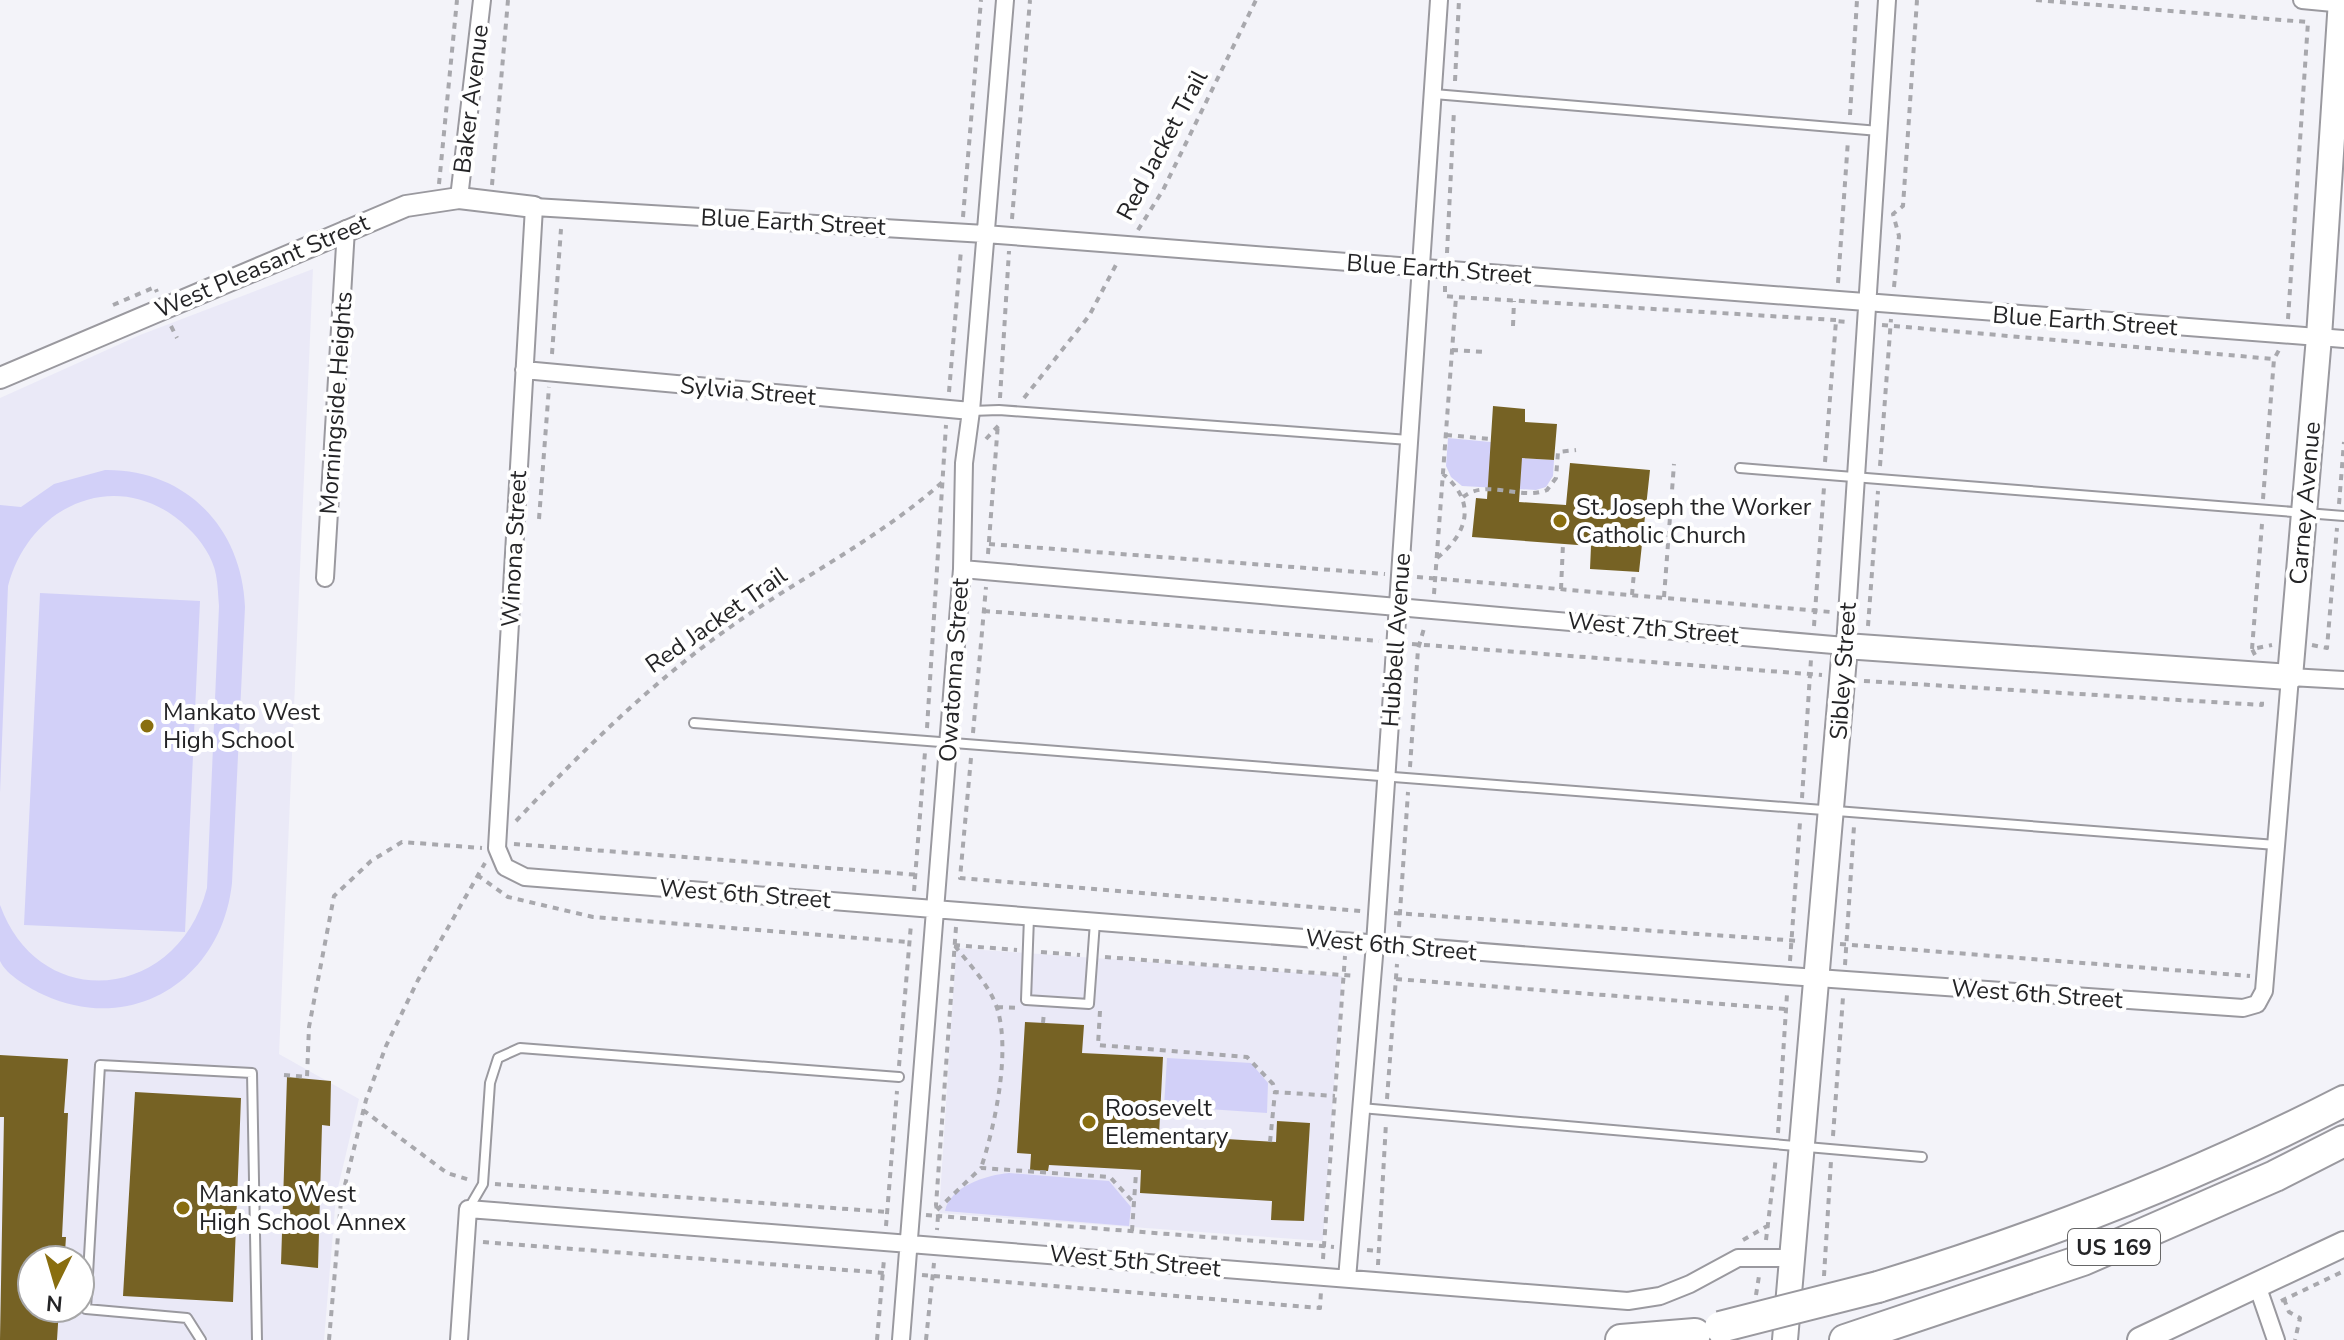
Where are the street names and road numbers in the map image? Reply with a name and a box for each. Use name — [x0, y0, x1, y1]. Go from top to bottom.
street label: Baker Avenue — [446, 23, 496, 175]
street label: Red Jacket Trail — [1109, 64, 1215, 226]
street label: Blue Earth Street — [700, 201, 887, 243]
street label: West Pleasant Street — [150, 206, 374, 326]
street label: Blue Earth Street — [1346, 247, 1533, 291]
street label: Morningside Heights — [312, 290, 360, 516]
street label: Blue Earth Street — [1992, 299, 2179, 343]
street label: Sylvia Street — [679, 369, 818, 413]
street label: Carney Avenue — [2282, 420, 2328, 586]
street label: Winona Street — [494, 469, 534, 628]
street label: Hubbell Avenue — [1374, 552, 1418, 728]
street label: Red Jacket Trail — [639, 559, 793, 681]
street label: Owatonna Street — [932, 576, 976, 763]
street label: Sibley Street — [1822, 601, 1864, 741]
street label: West 7th Street — [1566, 605, 1741, 651]
street label: West 6th Street — [658, 872, 832, 916]
street label: West 6th Street — [1304, 922, 1479, 968]
street label: West 6th Street — [1950, 972, 2124, 1016]
road number: US 169 — [2068, 1229, 2160, 1265]
street label: West 5th Street — [1048, 1238, 1223, 1284]

